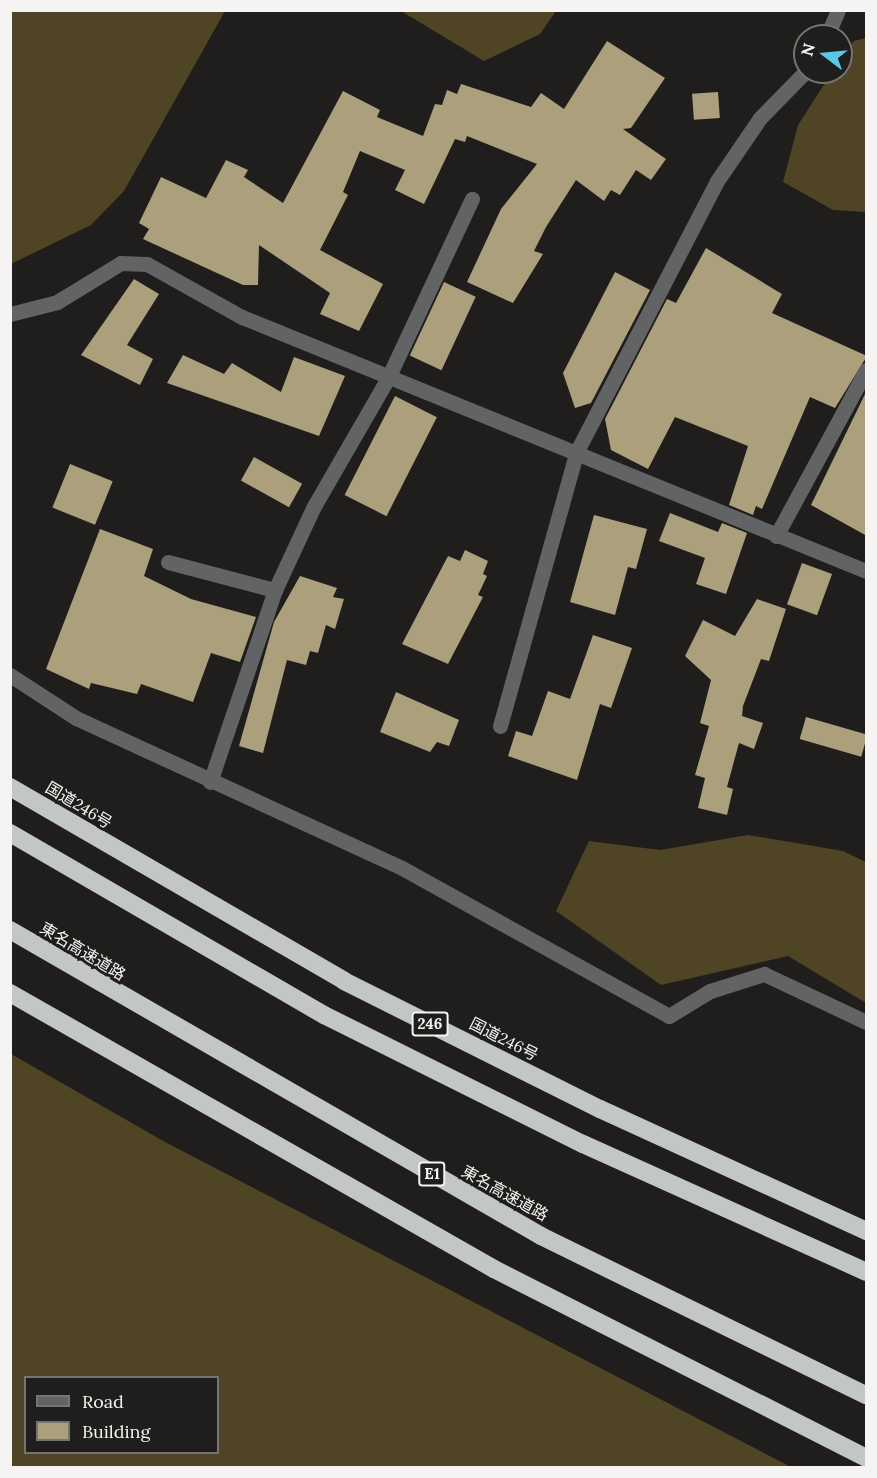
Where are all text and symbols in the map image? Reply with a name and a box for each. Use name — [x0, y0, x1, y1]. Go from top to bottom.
north arrow — [793, 24, 853, 84]
text: N — [796, 41, 819, 58]
street label: 国道246号 — [42, 778, 116, 832]
street label: 東名高速道路 — [37, 918, 129, 984]
road number: 246 — [410, 1012, 450, 1036]
street label: 国道246号 — [467, 1014, 541, 1064]
street label: 東名高速道路 — [458, 1161, 552, 1225]
road number: E1 — [417, 1162, 447, 1186]
legend — [24, 1376, 219, 1454]
text: Road — [82, 1390, 124, 1413]
text: Building — [82, 1420, 150, 1443]

